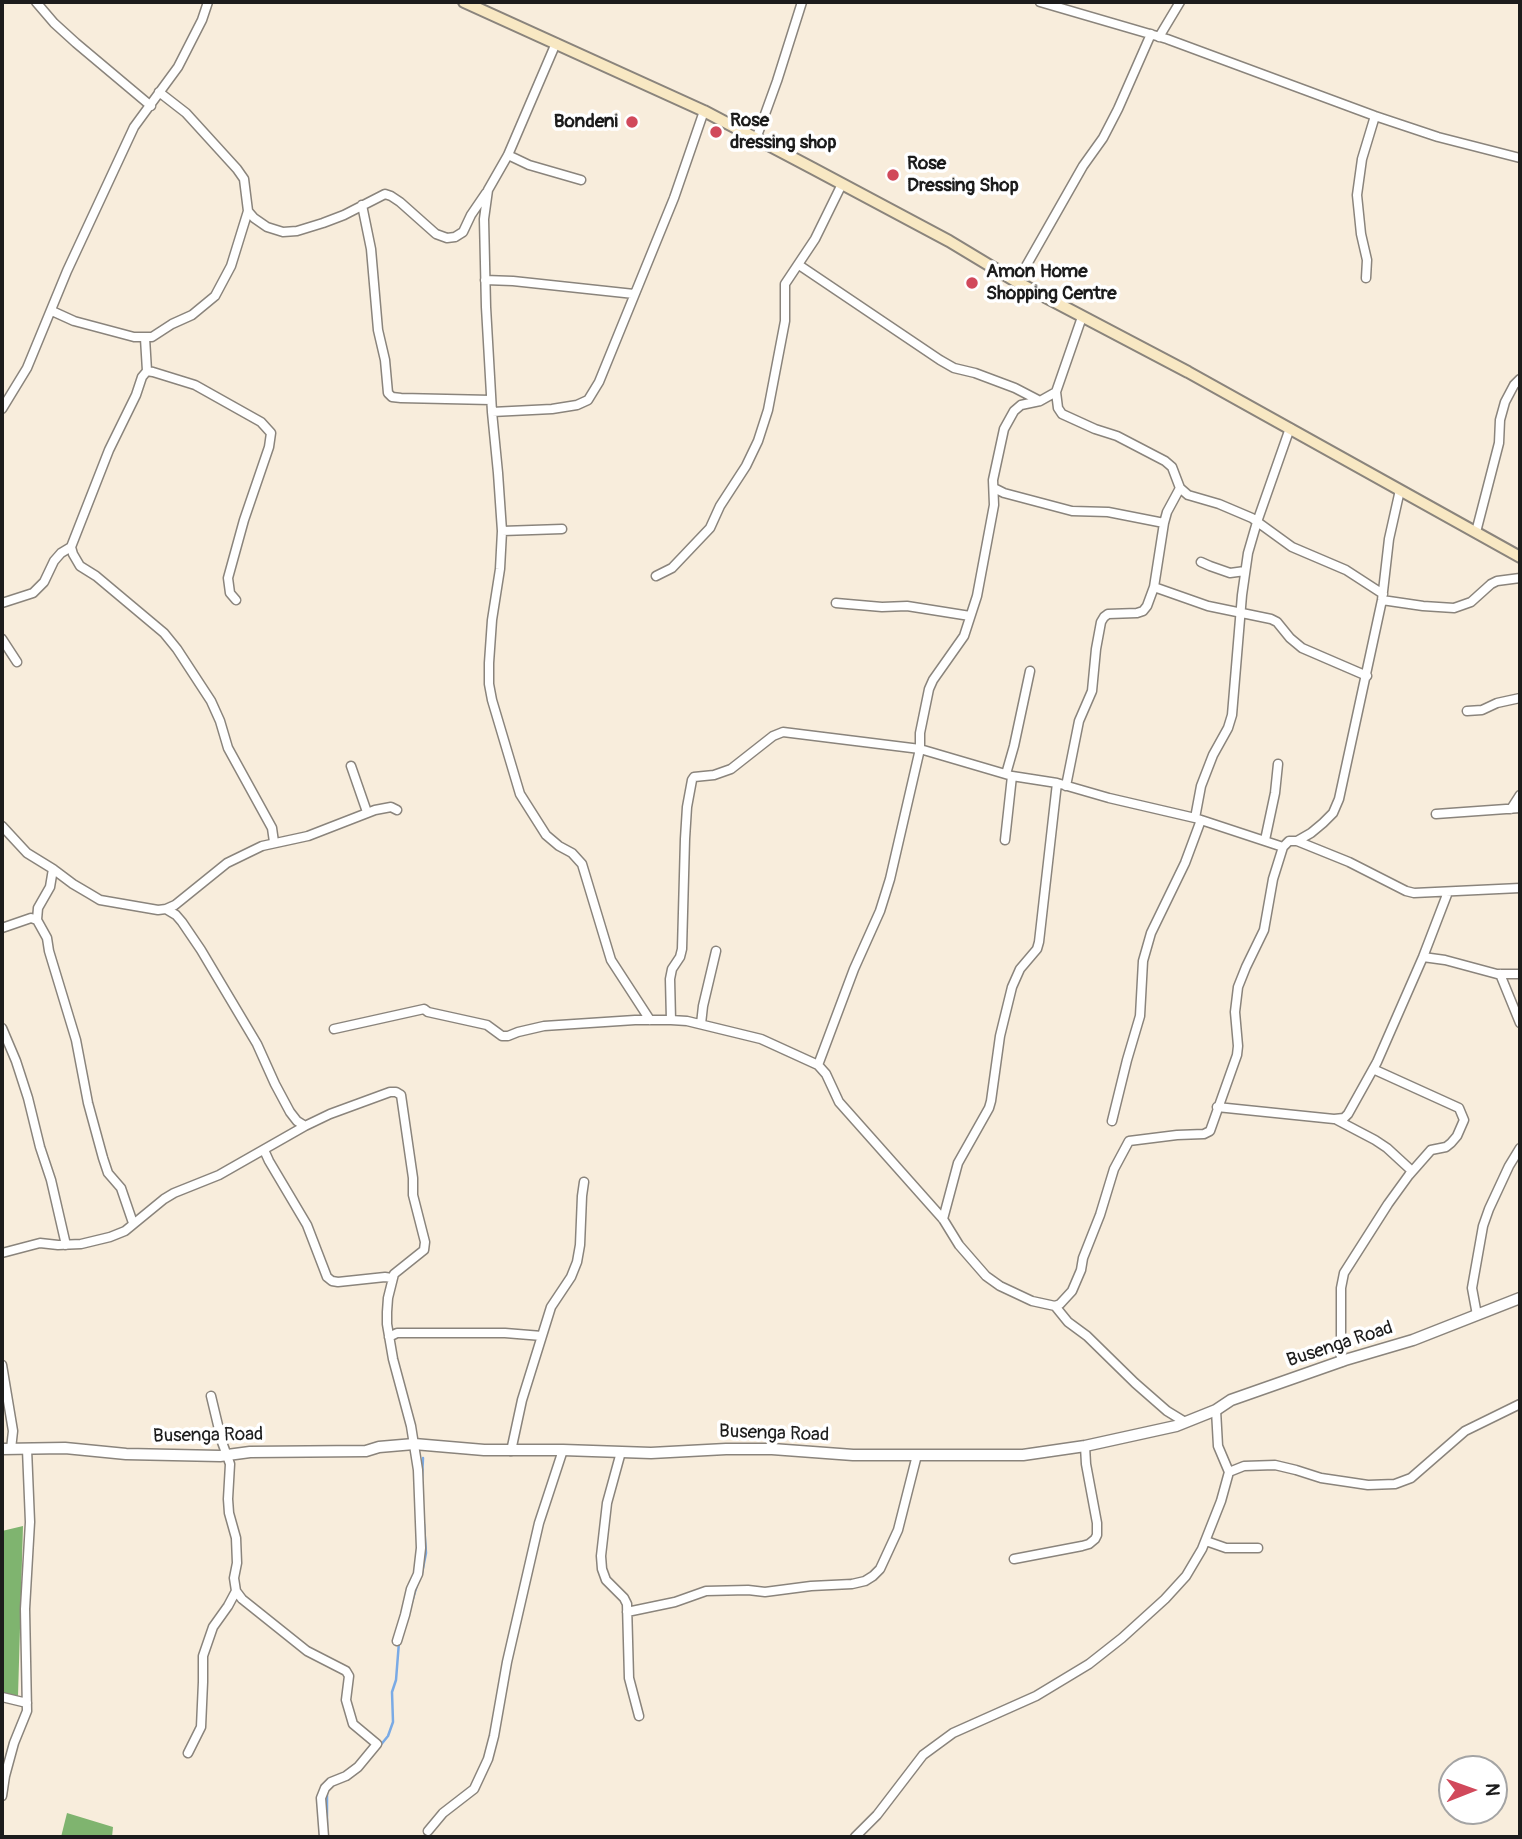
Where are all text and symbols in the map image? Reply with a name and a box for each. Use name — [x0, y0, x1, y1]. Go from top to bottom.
place label: Rose dressing shop — [730, 110, 836, 154]
place label: Bondeni — [554, 111, 618, 133]
marker: Bondeni — [624, 114, 640, 130]
marker: Rose dressing shop — [708, 124, 724, 140]
place label: Rose Dressing Shop — [907, 153, 1019, 197]
marker: Rose Dressing Shop — [885, 167, 901, 183]
place label: Amon Home Shopping Centre — [986, 261, 1117, 305]
marker: Amon Home Shopping Centre — [964, 275, 980, 291]
street label: Busenga Road — [1284, 1317, 1396, 1373]
street label: Busenga Road — [718, 1421, 830, 1447]
street label: Busenga Road — [153, 1424, 263, 1448]
north arrow — [1438, 1755, 1508, 1825]
text: N — [1480, 1783, 1504, 1796]

